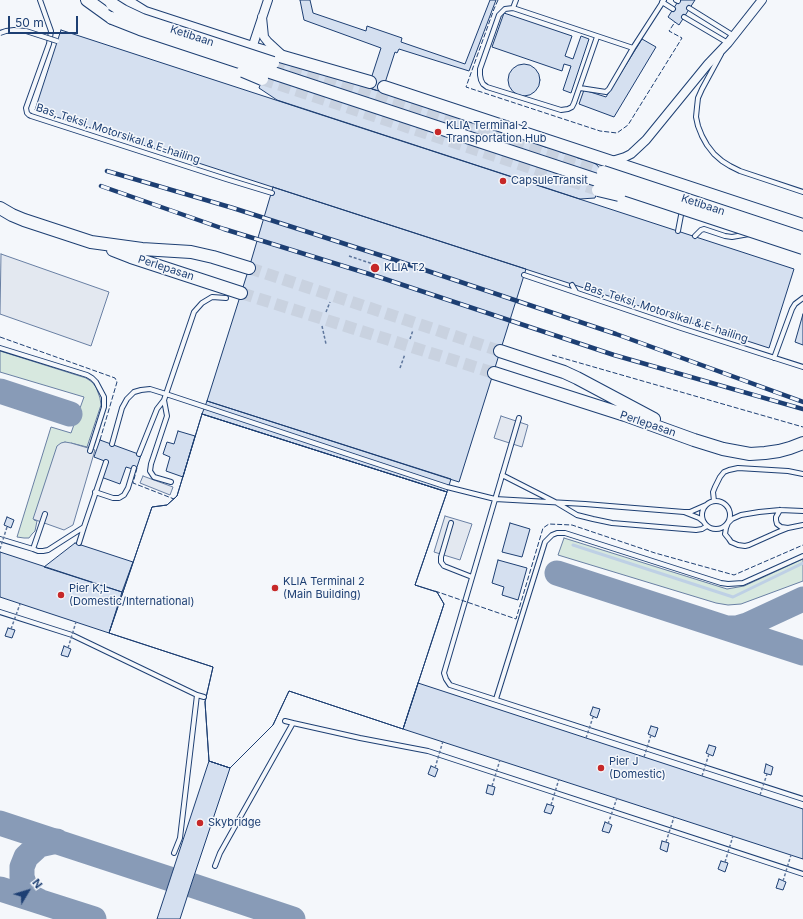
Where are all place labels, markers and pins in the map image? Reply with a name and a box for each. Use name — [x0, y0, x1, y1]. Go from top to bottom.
place label: KLIA Terminal 2 Transportation Hub — [446, 119, 546, 145]
marker: KLIA Terminal 2 Transportation Hub — [433, 127, 443, 137]
place label: CapsuleTransit — [511, 174, 588, 188]
marker: CapsuleTransit — [498, 176, 508, 186]
place label: KLIA T2 — [384, 261, 425, 275]
marker: KLIA T2 — [369, 262, 381, 274]
place label: KLIA Terminal 2 (Main Building) — [283, 575, 365, 601]
place label: Pier K,L (Domestic/International) — [69, 582, 194, 608]
marker: KLIA Terminal 2 (Main Building) — [270, 583, 280, 593]
marker: Pier K,L (Domestic/International) — [56, 590, 66, 600]
place label: Pier J (Domestic) — [609, 755, 666, 781]
marker: Pier J (Domestic) — [596, 763, 606, 773]
place label: Skybridge — [208, 816, 261, 830]
marker: Skybridge — [195, 818, 205, 828]

